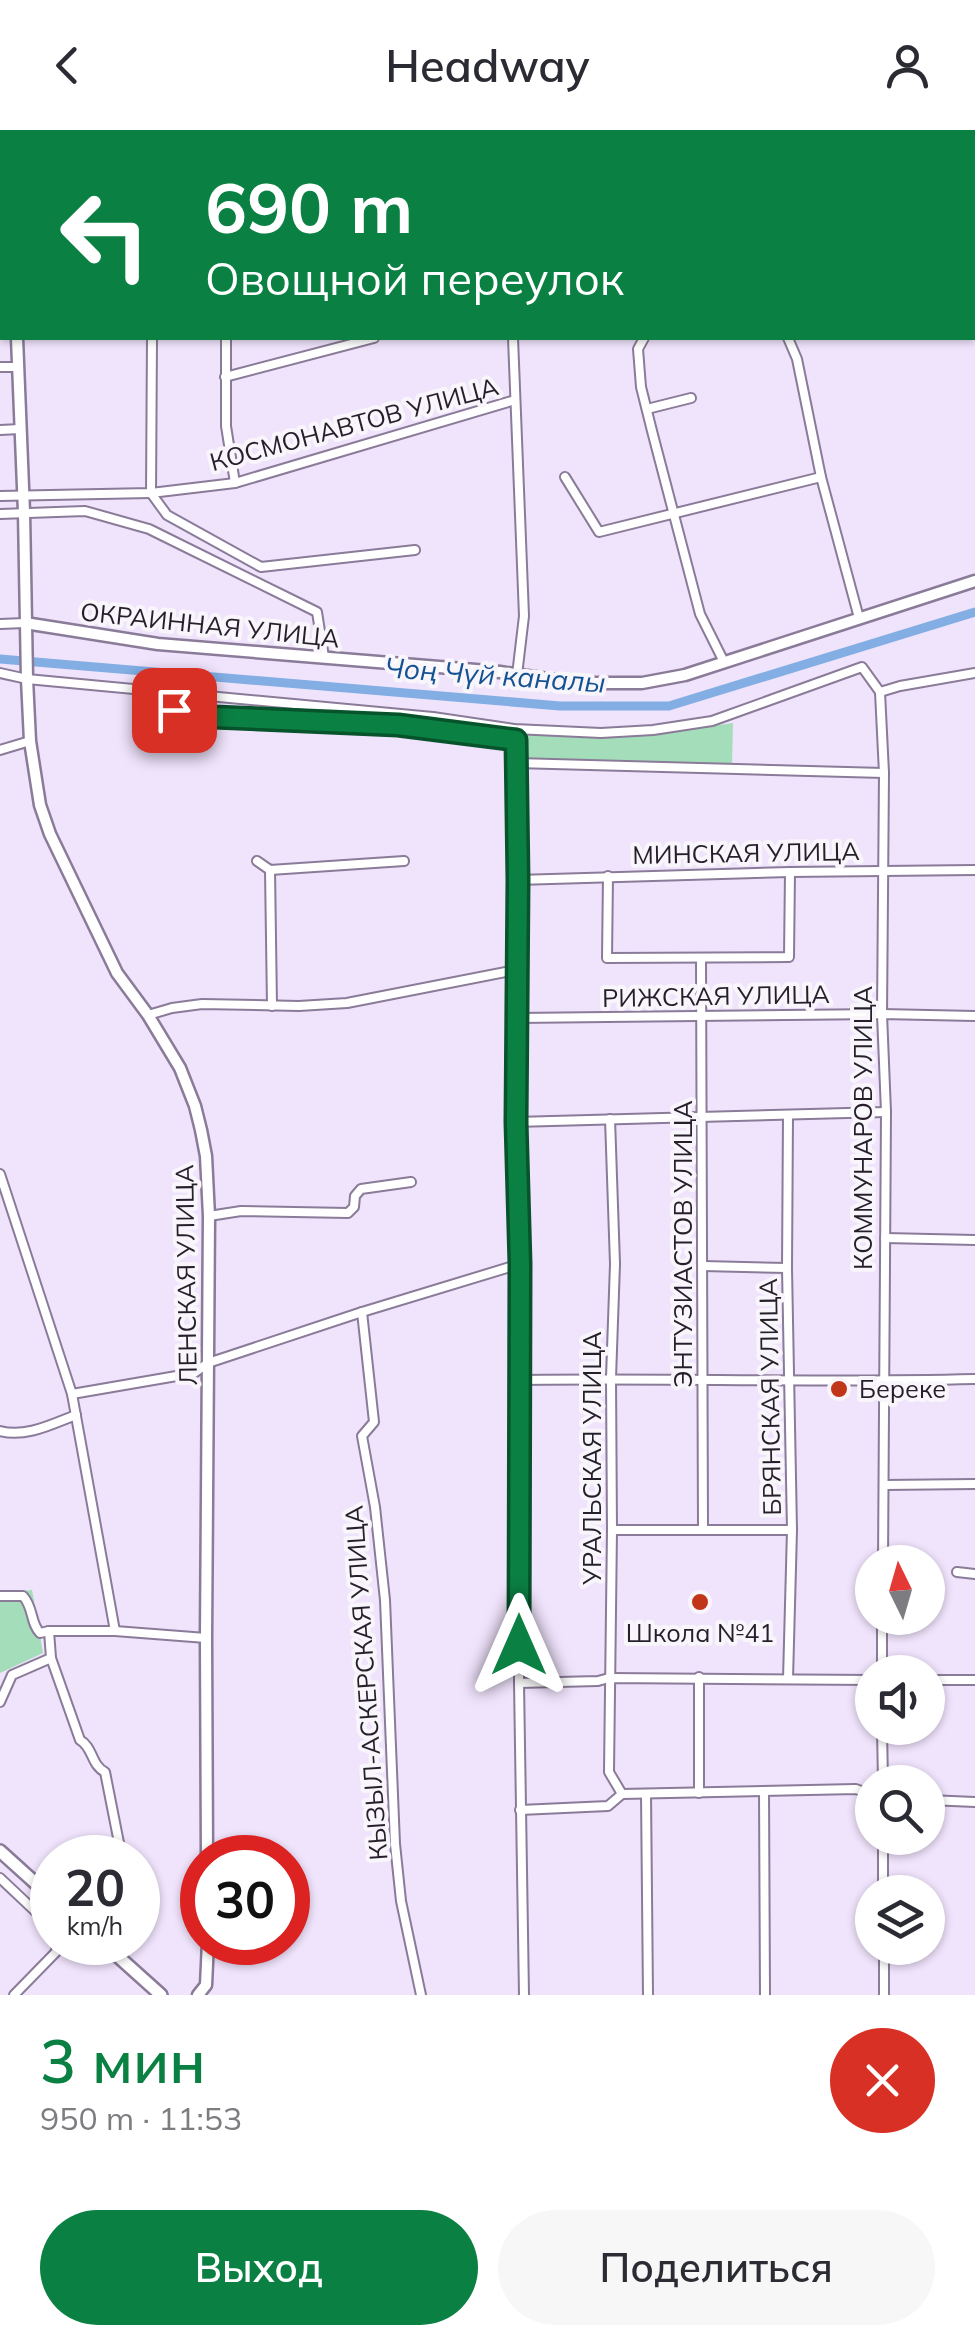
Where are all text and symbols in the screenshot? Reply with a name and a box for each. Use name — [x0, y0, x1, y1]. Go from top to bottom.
text: Headway — [385, 37, 590, 93]
icon: back — [40, 38, 95, 93]
icon: person — [880, 38, 935, 93]
text: 690 m — [205, 163, 413, 251]
icon: left — [40, 170, 170, 300]
text: Овощной переулок — [205, 250, 624, 306]
street label: КОСМОНАВТОВ УЛИЦА — [206, 370, 501, 477]
street label: ОКРАИННАЯ УЛИЦА — [79, 595, 341, 654]
water label: Чоң Чүй каналы — [383, 649, 607, 700]
pin — [132, 668, 217, 753]
icon: arrive — [147, 683, 202, 738]
street label: МИНСКАЯ УЛИЦА — [632, 835, 860, 870]
street label: РИЖСКАЯ УЛИЦА — [602, 978, 830, 1013]
street label: КОММУНАРОВ УЛИЦА — [847, 986, 878, 1270]
street label: ЭНТУЗИАСТОВ УЛИЦА — [667, 1100, 698, 1388]
street label: ЛЕНСКАЯ УЛИЦА — [168, 1164, 203, 1386]
street label: БРЯНСКАЯ УЛИЦА — [752, 1278, 787, 1516]
street label: УРАЛЬСКАЯ УЛИЦА — [576, 1331, 607, 1586]
place label: Береке — [859, 1373, 946, 1404]
marker: Береке — [828, 1378, 850, 1400]
street label: КЫЗЫЛ-АСКЕРСКАЯ УЛИЦА — [338, 1505, 393, 1862]
north arrow — [855, 1545, 945, 1635]
map controls — [855, 1545, 945, 1965]
marker: Школа №41 — [689, 1591, 711, 1613]
position arrow — [467, 1593, 571, 1697]
place label: Школа №41 — [626, 1617, 774, 1648]
button: sound — [855, 1655, 945, 1745]
button: search — [855, 1765, 945, 1855]
speed limit sign: 30 — [180, 1835, 310, 1965]
text: 20 — [65, 1856, 125, 1919]
button: layers — [855, 1875, 945, 1965]
text: km/h — [67, 1910, 123, 1941]
text: 3 мин — [40, 2023, 206, 2098]
button: close — [830, 2028, 935, 2133]
text: 950 m · 11:53 — [40, 2098, 242, 2138]
button: Выход — [40, 2210, 478, 2325]
button: Поделиться — [498, 2210, 935, 2325]

